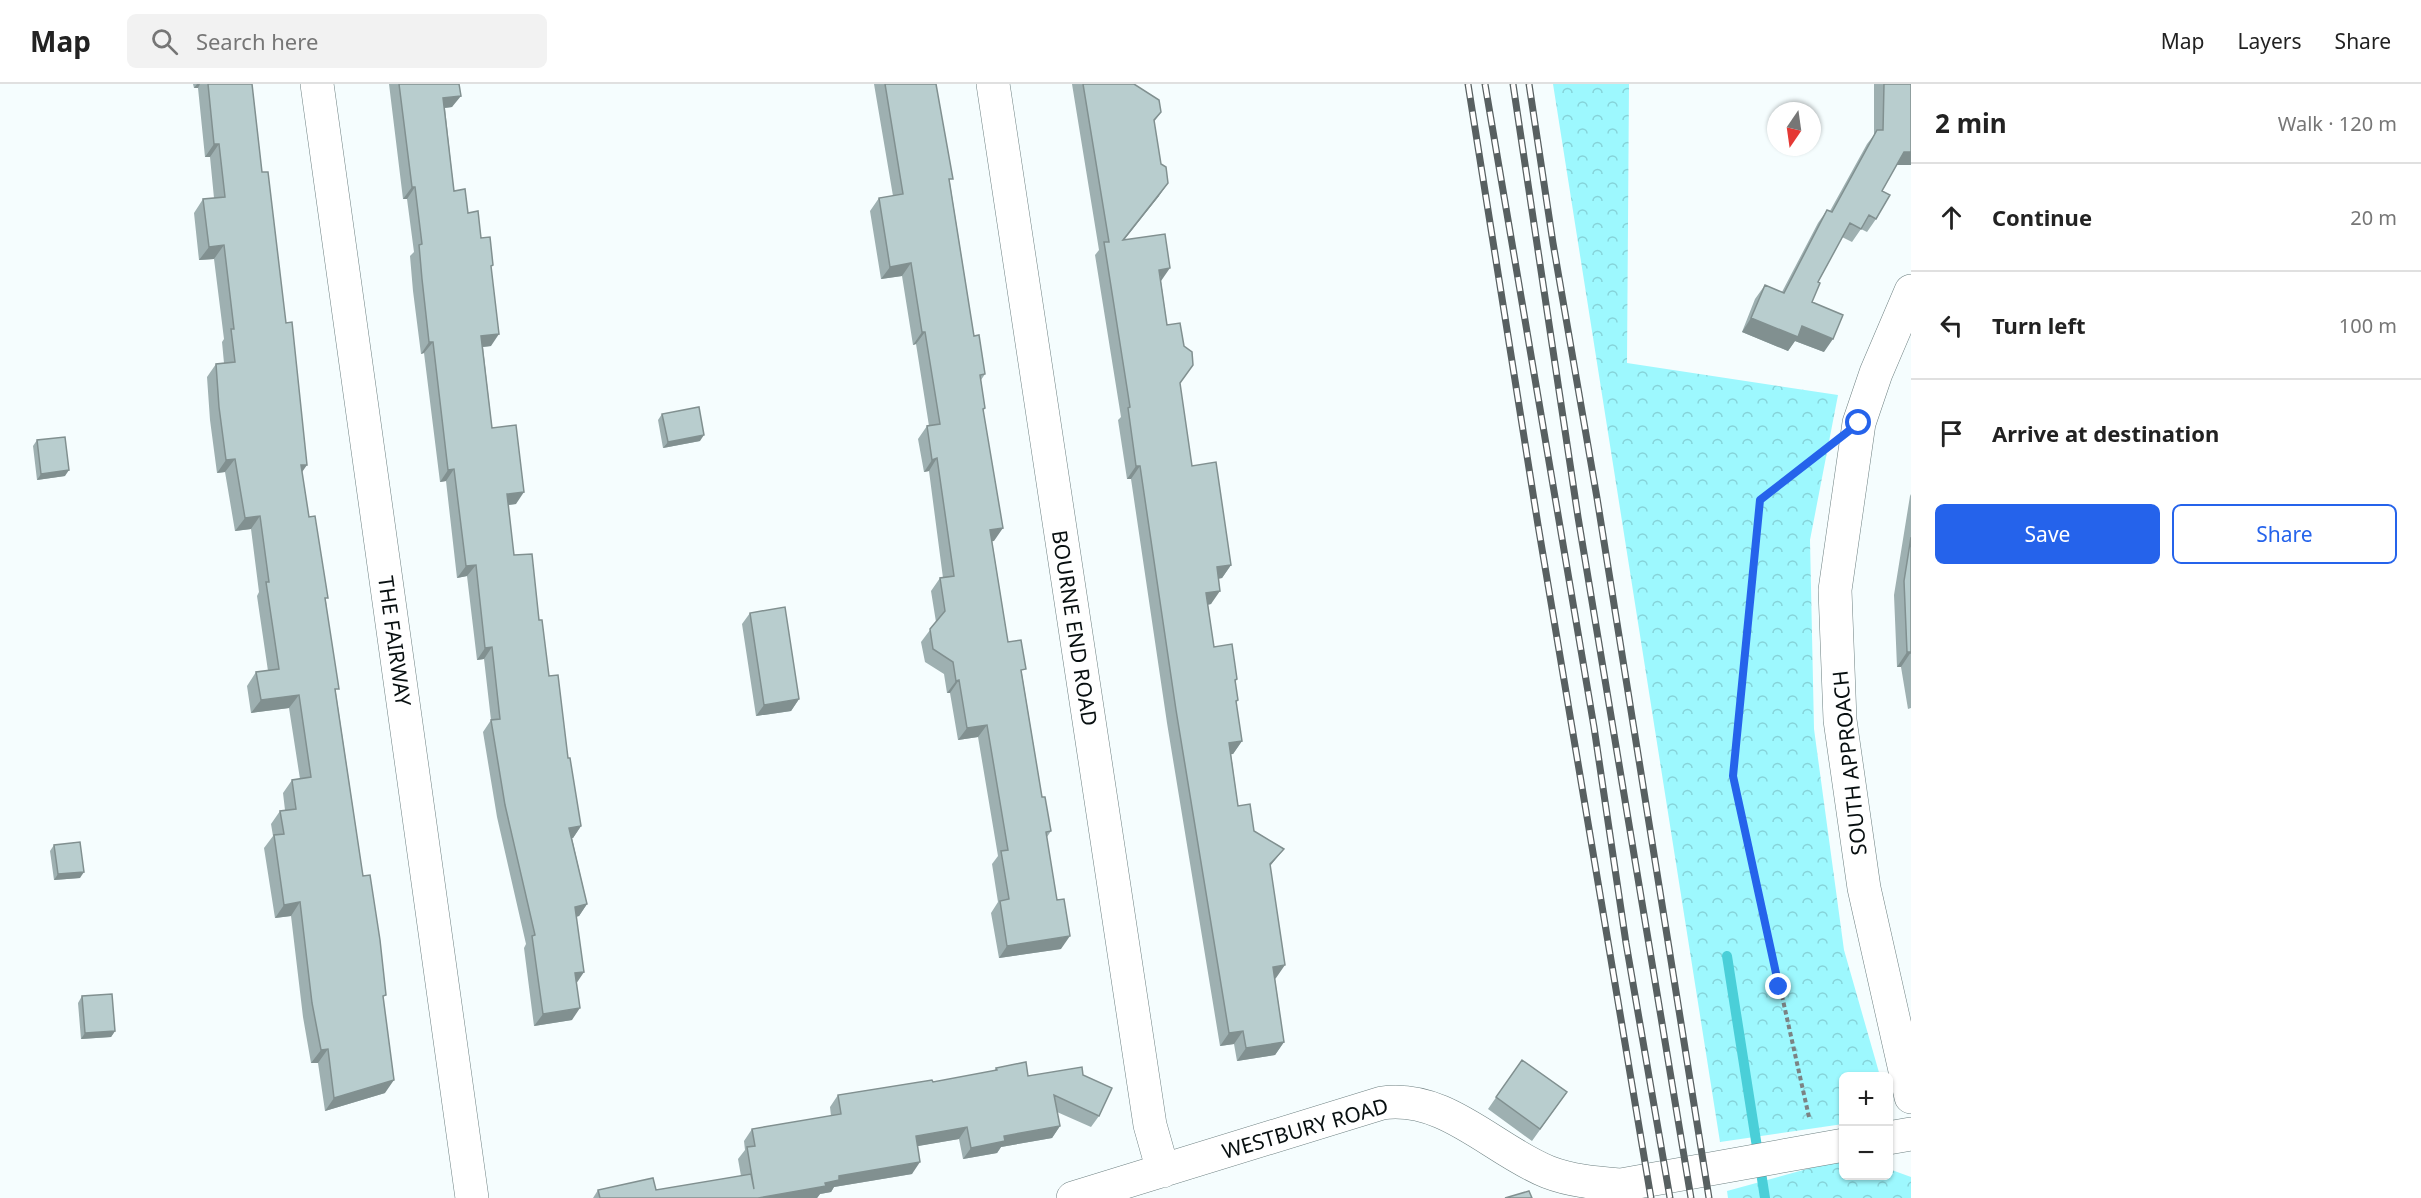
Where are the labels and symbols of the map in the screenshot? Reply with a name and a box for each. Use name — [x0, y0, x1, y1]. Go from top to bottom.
north arrow — [1767, 102, 1821, 156]
route start — [1845, 409, 1871, 435]
street label: BOURNE END ROAD — [1046, 528, 1104, 728]
street label: THE FAIRWAY — [372, 574, 418, 708]
street label: SOUTH APPROACH — [1825, 669, 1873, 857]
route end — [1765, 973, 1791, 999]
street label: WESTBURY ROAD — [1219, 1091, 1391, 1165]

